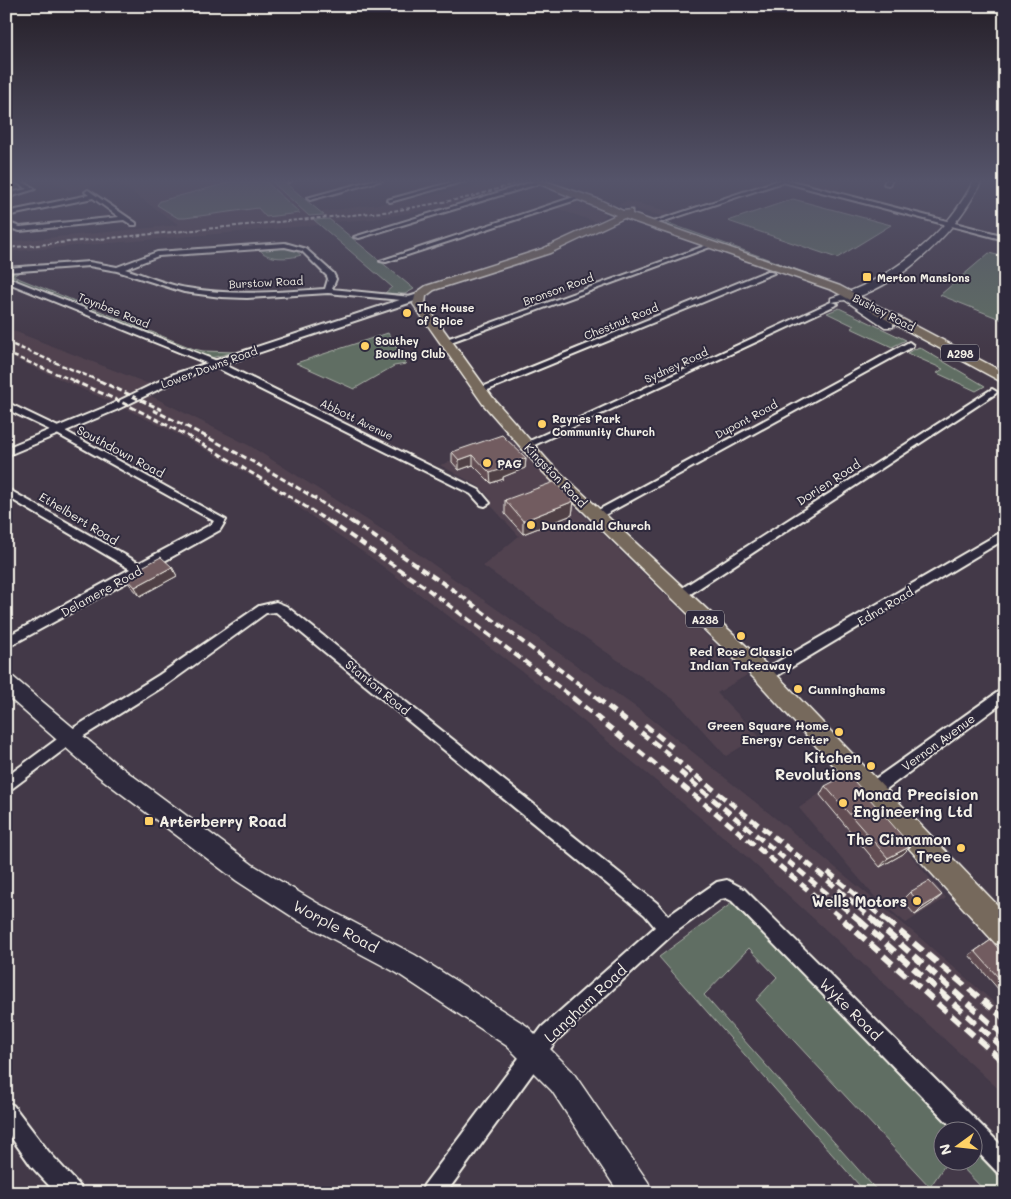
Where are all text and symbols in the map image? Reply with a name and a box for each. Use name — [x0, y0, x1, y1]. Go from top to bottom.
street label: Bronson Road — [521, 269, 595, 309]
place label: Merton Mansions — [877, 270, 970, 285]
marker: Merton Mansions — [861, 271, 873, 283]
street label: Burstow Road — [228, 273, 304, 291]
street label: Toynbee Road — [76, 289, 152, 331]
street label: Bushey Road — [850, 290, 918, 334]
street label: Chestnut Road — [582, 299, 660, 343]
place label: The House of Spice — [417, 300, 475, 328]
marker: The House of Spice — [401, 307, 413, 319]
place label: Southey Bowling Club — [375, 333, 446, 361]
marker: Southey Bowling Club — [359, 340, 371, 352]
street label: Lower Downs Road — [159, 343, 259, 391]
street label: Sydney Road — [642, 344, 710, 386]
road number: A298 — [941, 344, 979, 362]
street label: Abbott Avenue — [318, 395, 396, 443]
street label: Dupont Road — [712, 396, 780, 442]
place label: Raynes Park Community Church — [552, 411, 655, 439]
marker: Raynes Park Community Church — [536, 418, 548, 430]
street label: Southdown Road — [74, 421, 168, 481]
street label: Kingston Road — [521, 440, 591, 511]
place label: PAG — [497, 455, 522, 471]
street label: Dorien Road — [793, 455, 863, 509]
marker: PAG — [481, 457, 493, 469]
street label: Ethelbert Road — [37, 488, 122, 548]
place label: Dundonald Church — [541, 517, 651, 533]
marker: Dundonald Church — [525, 519, 537, 531]
street label: Delamere Road — [58, 562, 145, 620]
street label: Edna Road — [854, 583, 916, 629]
road number: A238 — [686, 610, 724, 628]
marker: Red Rose Classic Indian Takeaway — [735, 630, 747, 642]
place label: Red Rose Classic Indian Takeaway — [689, 643, 793, 673]
street label: Stanton Road — [342, 656, 414, 718]
place label: Cunninghams — [808, 681, 886, 697]
marker: Cunninghams — [792, 683, 804, 695]
street label: Vernon Avenue — [898, 710, 978, 774]
place label: Green Square Home Energy Center — [707, 717, 829, 747]
marker: Green Square Home Energy Center — [833, 726, 845, 738]
place label: Kitchen Revolutions — [775, 747, 861, 784]
marker: Kitchen Revolutions — [865, 760, 877, 772]
place label: Monad Precision Engineering Ltd — [853, 784, 978, 821]
marker: Monad Precision Engineering Ltd — [837, 797, 849, 809]
place label: Arterberry Road — [159, 811, 287, 831]
marker: Arterberry Road — [143, 815, 155, 827]
place label: The Cinnamon Tree — [847, 829, 951, 866]
marker: The Cinnamon Tree — [955, 842, 967, 854]
place label: Wells Motors — [812, 891, 907, 911]
street label: Worple Road — [290, 895, 382, 957]
marker: Wells Motors — [911, 895, 923, 907]
street label: Langham Road — [539, 959, 631, 1047]
street label: Wyke Road — [815, 973, 887, 1045]
north arrow — [934, 1122, 984, 1172]
text: N — [934, 1142, 956, 1157]

